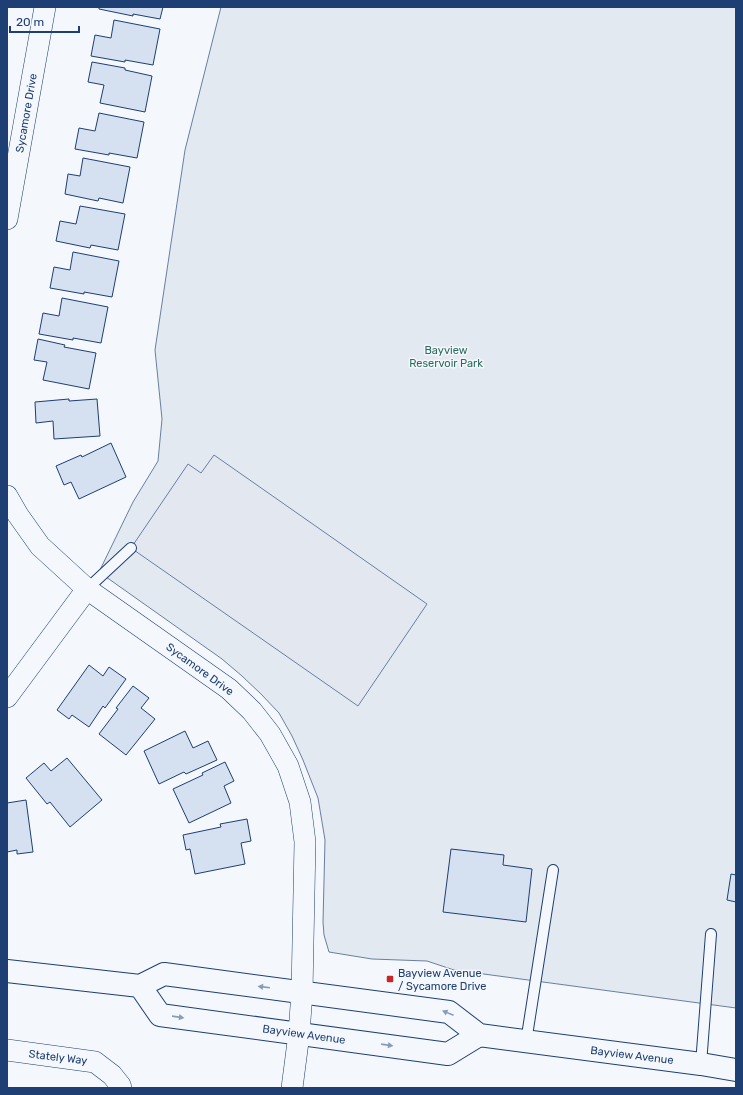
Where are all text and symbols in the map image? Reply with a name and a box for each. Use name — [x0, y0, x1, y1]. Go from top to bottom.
scale bar — [10, 8, 79, 34]
text: 20 m — [16, 15, 44, 29]
street label: Sycamore Drive — [13, 72, 40, 154]
park label: Bayview Reservoir Park — [409, 344, 483, 370]
street label: Sycamore Drive — [163, 641, 236, 698]
place label: Bayview Avenue / Sycamore Drive — [398, 967, 486, 993]
marker: Bayview Avenue / Sycamore Drive — [385, 974, 395, 984]
one-way arrow — [257, 984, 270, 990]
one-way arrow — [441, 1010, 453, 1016]
one-way arrow — [172, 1014, 184, 1020]
street label: Bayview Avenue — [262, 1022, 346, 1047]
one-way arrow — [381, 1042, 393, 1049]
street label: Bayview Avenue — [590, 1044, 674, 1067]
street label: Stately Way — [28, 1047, 88, 1068]

